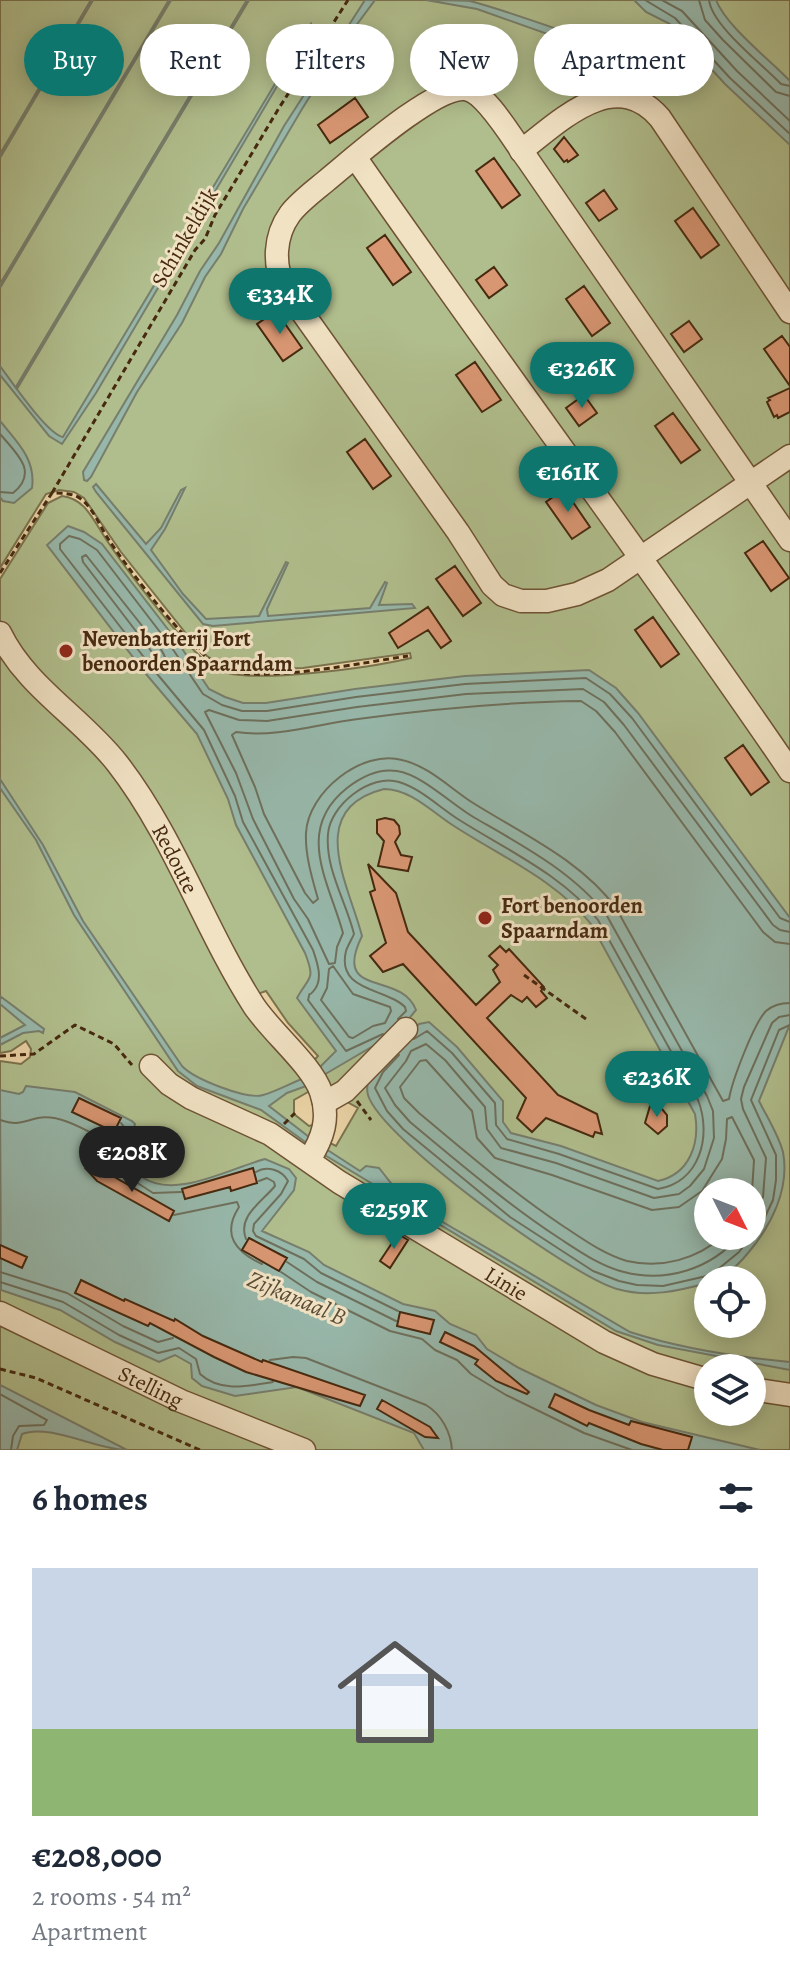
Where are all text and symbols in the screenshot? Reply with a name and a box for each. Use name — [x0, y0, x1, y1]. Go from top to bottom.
chip: Buy — [24, 24, 124, 96]
chip: Rent — [140, 24, 250, 96]
chip: Filters — [266, 24, 394, 96]
chip: New — [410, 24, 518, 96]
chip: Apartment — [534, 24, 714, 96]
street label: Schinkeldijk — [144, 182, 226, 293]
pin: €334K — [224, 268, 336, 336]
text: €334K — [247, 276, 313, 311]
pin: €326K — [526, 342, 638, 410]
text: €326K — [548, 350, 616, 385]
pin: €161K — [512, 446, 624, 514]
text: €161K — [537, 454, 599, 489]
place label: Nevenbatterij Fort benoorden Spaarndam — [81, 624, 293, 679]
marker: Nevenbatterij Fort benoorden Spaarndam — [57, 642, 75, 660]
street label: Redoute — [144, 819, 205, 899]
place label: Fort benoorden Spaarndam — [501, 891, 643, 946]
marker: Fort benoorden Spaarndam — [476, 909, 494, 927]
pin: €236K — [601, 1051, 713, 1119]
text: €236K — [623, 1059, 691, 1094]
pin: €208K — [76, 1126, 188, 1194]
text: €208K — [97, 1134, 167, 1169]
north arrow — [694, 1178, 766, 1250]
map controls — [694, 1178, 766, 1426]
pin: €259K — [338, 1183, 450, 1251]
text: €259K — [360, 1191, 428, 1226]
street label: Linie — [479, 1259, 533, 1309]
water label: Zijkanaal B — [243, 1263, 351, 1333]
button: locate — [694, 1266, 766, 1338]
button: layers — [694, 1354, 766, 1426]
street label: Stelling — [113, 1359, 188, 1416]
text: 6 homes — [32, 1475, 148, 1522]
icon: filters — [714, 1476, 758, 1520]
icon: home — [323, 1620, 467, 1764]
text: €208,000 — [32, 1832, 162, 1879]
text: 2 rooms · 54 m² — [32, 1879, 191, 1914]
text: Apartment — [32, 1914, 147, 1949]

